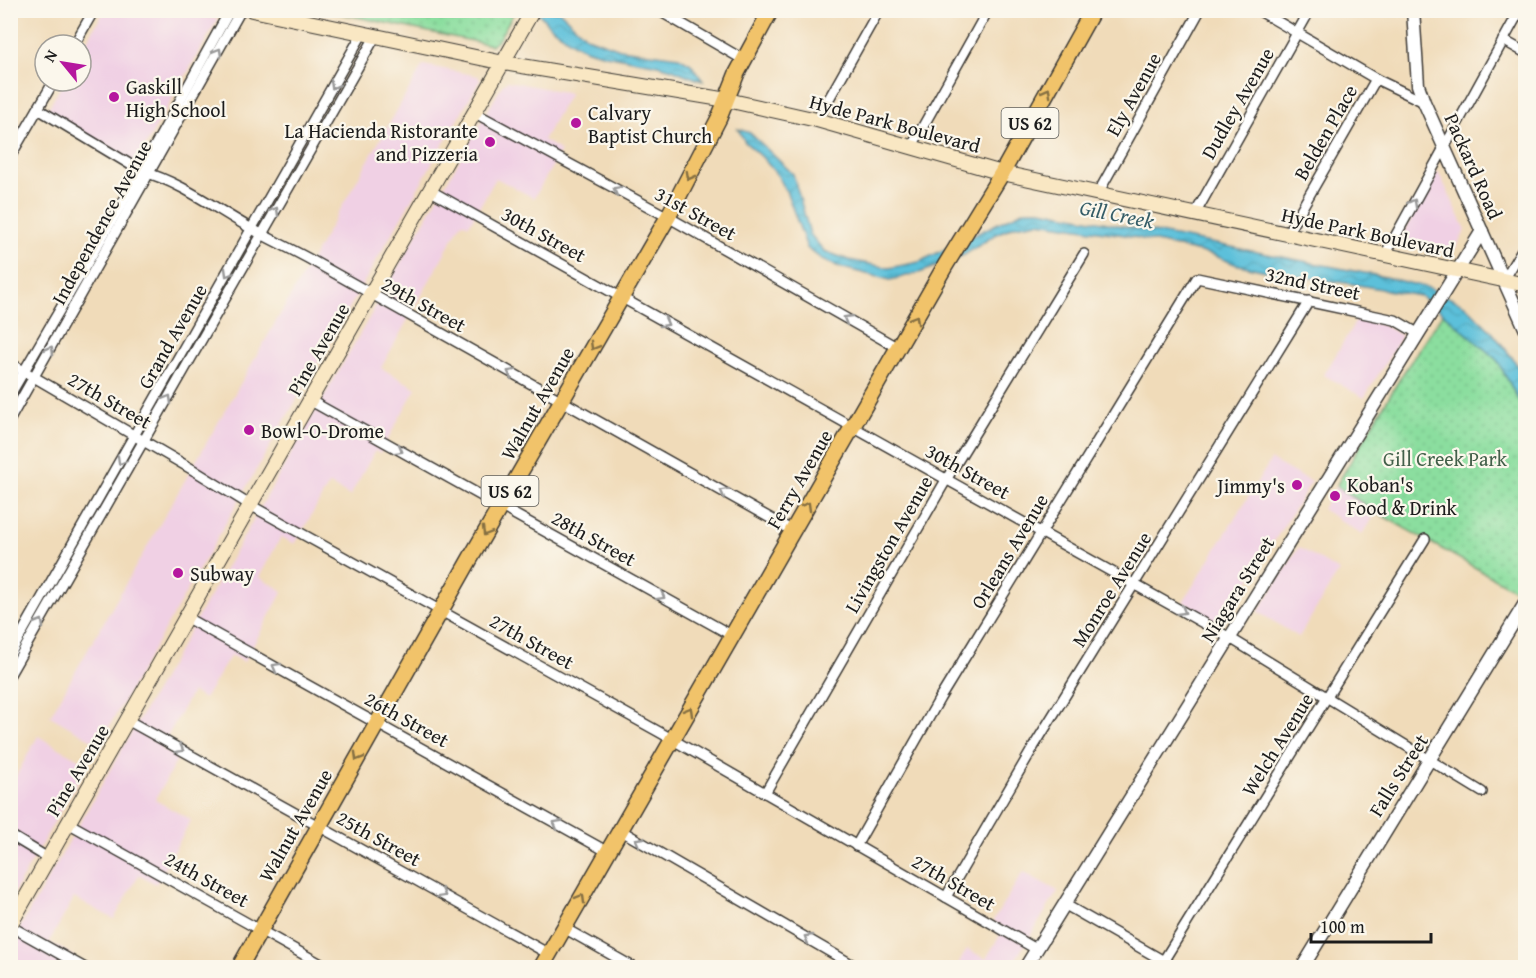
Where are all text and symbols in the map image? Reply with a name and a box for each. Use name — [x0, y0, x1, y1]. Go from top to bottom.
north arrow — [33, 33, 93, 93]
street label: Dudley Avenue — [1193, 42, 1281, 164]
text: N — [37, 45, 63, 66]
street label: Ely Avenue — [1098, 47, 1168, 141]
one-way arrow — [211, 48, 222, 58]
place label: Gaskill High School — [126, 72, 226, 124]
one-way arrow — [329, 79, 341, 89]
street label: Belden Place — [1286, 79, 1364, 185]
street label: Hyde Park Boulevard — [806, 86, 984, 160]
one-way arrow — [1040, 88, 1051, 98]
marker: Gaskill High School — [107, 90, 121, 104]
place label: Calvary Baptist Church — [588, 98, 712, 150]
road number: US 62 — [1002, 108, 1058, 138]
street label: Packard Road — [1438, 108, 1510, 224]
place label: La Hacienda Ristorante and Pizzeria — [285, 116, 479, 168]
marker: Calvary Baptist Church — [569, 116, 583, 130]
street label: Independence Avenue — [44, 134, 158, 310]
marker: La Hacienda Ristorante and Pizzeria — [483, 135, 497, 149]
one-way arrow — [686, 170, 697, 180]
street label: 31st Street — [650, 179, 742, 247]
one-way arrow — [612, 185, 623, 197]
water label: Gill Creek — [1077, 192, 1157, 236]
street label: 30th Street — [496, 199, 592, 269]
one-way arrow — [1405, 199, 1417, 209]
street label: Hyde Park Boulevard — [1279, 200, 1457, 265]
one-way arrow — [268, 207, 279, 218]
street label: 32nd Street — [1263, 259, 1363, 307]
one-way arrow — [224, 267, 235, 277]
street label: 29th Street — [376, 269, 472, 339]
street label: Grand Avenue — [130, 278, 214, 394]
street label: Pine Avenue — [280, 297, 356, 401]
one-way arrow — [843, 315, 853, 326]
one-way arrow — [908, 315, 919, 325]
one-way arrow — [659, 316, 669, 327]
one-way arrow — [590, 340, 602, 350]
street label: Walnut Avenue — [493, 341, 581, 465]
one-way arrow — [43, 346, 54, 356]
street label: 27th Street — [63, 364, 157, 436]
one-way arrow — [507, 369, 517, 380]
one-way arrow — [160, 395, 172, 405]
place label: Bowl-O-Drome — [261, 416, 384, 445]
marker: Bowl-O-Drome — [242, 423, 256, 437]
street label: Ferry Avenue — [759, 424, 839, 534]
street label: 30th Street — [920, 436, 1016, 506]
one-way arrow — [393, 443, 403, 454]
park label: Gill Creek Park — [1383, 444, 1508, 473]
one-way arrow — [117, 455, 128, 465]
street label: Livingston Avenue — [837, 470, 939, 618]
place label: Koban's Food & Drink — [1347, 470, 1458, 522]
place label: Jimmy's — [1214, 471, 1285, 500]
road number: US 62 — [482, 476, 538, 506]
marker: Jimmy's — [1290, 478, 1304, 492]
one-way arrow — [720, 488, 730, 499]
street label: Orleans Avenue — [963, 488, 1055, 614]
marker: Koban's Food & Drink — [1328, 489, 1342, 503]
one-way arrow — [800, 502, 811, 512]
street label: 28th Street — [546, 503, 642, 573]
one-way arrow — [481, 526, 493, 536]
street label: Monroe Avenue — [1064, 526, 1158, 652]
street label: Niagara Street — [1193, 530, 1281, 648]
place label: Subway — [190, 559, 254, 588]
marker: Subway — [171, 566, 185, 580]
one-way arrow — [655, 588, 665, 600]
one-way arrow — [1176, 604, 1186, 616]
street label: 27th Street — [484, 606, 580, 676]
one-way arrow — [32, 619, 44, 629]
one-way arrow — [272, 663, 282, 674]
street label: 26th Street — [359, 684, 455, 754]
street label: Welch Avenue — [1234, 687, 1320, 801]
one-way arrow — [682, 707, 693, 717]
street label: Pine Avenue — [38, 718, 116, 822]
street label: Falls Street — [1361, 728, 1435, 822]
one-way arrow — [174, 742, 184, 753]
one-way arrow — [354, 751, 366, 761]
street label: Walnut Avenue — [251, 763, 339, 887]
street label: 25th Street — [331, 803, 427, 873]
one-way arrow — [552, 820, 563, 831]
one-way arrow — [635, 836, 645, 848]
street label: 24th Street — [159, 844, 255, 914]
street label: 27th Street — [907, 846, 1001, 918]
one-way arrow — [436, 887, 446, 898]
one-way arrow — [573, 894, 585, 904]
scale bar — [1311, 906, 1431, 944]
text: 100 m — [1320, 913, 1365, 940]
one-way arrow — [804, 934, 814, 945]

